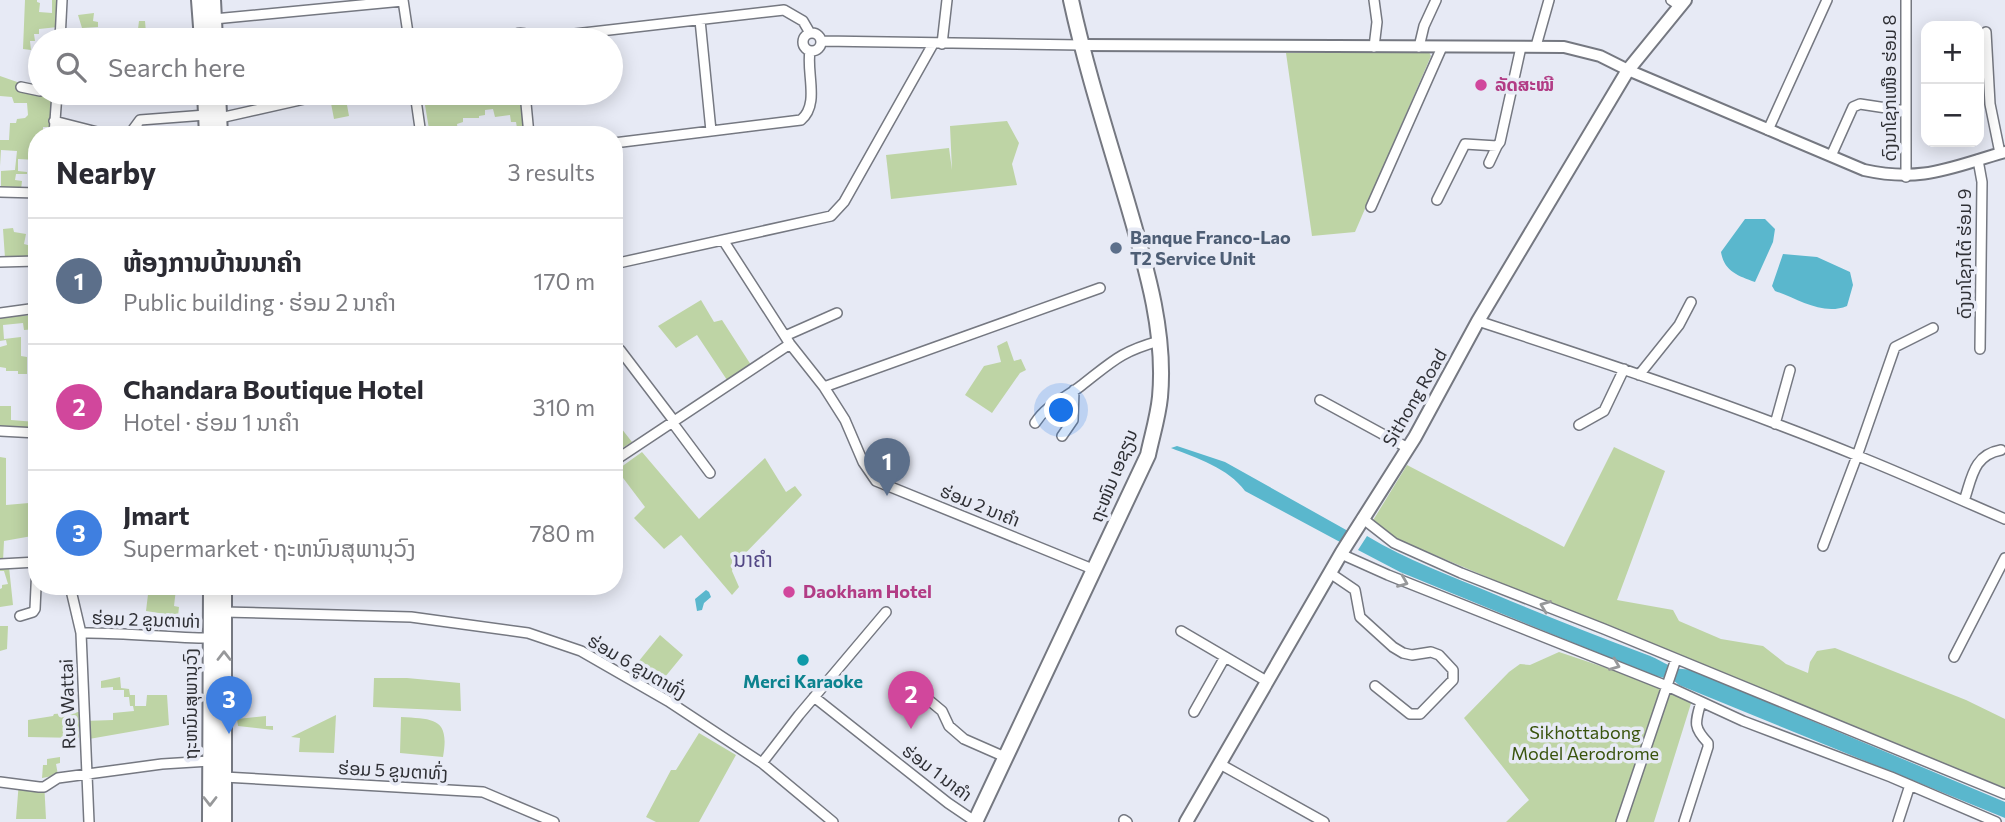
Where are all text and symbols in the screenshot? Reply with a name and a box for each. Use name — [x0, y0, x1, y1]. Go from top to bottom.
street label: ດົງນາໂຊກເໜືອ ຮ່ອມ 8 — [1878, 15, 1900, 161]
map controls — [1921, 21, 1984, 147]
button: + — [1921, 21, 1984, 84]
search box — [28, 28, 623, 105]
icon: search — [52, 48, 90, 86]
text: Search here — [108, 51, 246, 82]
place label: ລັດສະໝີ — [1495, 73, 1554, 95]
marker: ລັດສະໝີ — [1473, 77, 1489, 93]
button: − — [1921, 84, 1984, 147]
text: Nearby — [56, 153, 156, 190]
text: 3 results — [508, 158, 595, 186]
street label: ດົງນາໂຊກໄຕ້ ຮ່ອມ 9 — [1953, 189, 1975, 319]
place label: Banque Franco-Lao T2 Service Unit — [1130, 226, 1291, 269]
marker: Banque Franco-Lao T2 Service Unit — [1108, 240, 1124, 256]
text: ຫ້ອງການບ້ານນາຄໍາ — [123, 246, 302, 277]
text: 1 — [74, 267, 84, 295]
text: 170 m — [534, 267, 595, 295]
text: Public building · ຮ່ອມ 2 ນາຄຳ — [123, 288, 396, 316]
street label: Sithong Road — [1377, 345, 1451, 450]
text: Chandara Boutique Hotel — [123, 373, 424, 404]
text: 2 — [72, 393, 86, 421]
text: 310 m — [533, 393, 595, 421]
your location — [1044, 393, 1078, 427]
text: Hotel · ຮ່ອມ 1 ນາຄຳ — [123, 408, 300, 436]
street label: ຖະໜົນ ເອຊຽນ — [1084, 426, 1143, 526]
pin: 1 — [864, 438, 910, 496]
street label: ຮ່ອມ 2 ນາຄຳ — [937, 479, 1023, 531]
text: Jmart — [123, 499, 189, 530]
text: 3 — [72, 519, 86, 547]
text: 780 m — [529, 519, 595, 547]
text: Supermarket · ຖະຫນົນສຸພານຸວົງ — [123, 534, 416, 562]
district label: ນາຄຳ — [733, 546, 773, 571]
one-way arrow — [1397, 573, 1409, 587]
place label: Daokham Hotel — [803, 580, 932, 602]
marker: Daokham Hotel — [781, 584, 797, 600]
one-way arrow — [1540, 600, 1552, 614]
street label: ຮ່ອມ 2 ຂູນຕາທ່າ — [91, 606, 201, 634]
street label: ຮ່ອມ 6 ຂູນຕາທົ່ງ — [583, 628, 691, 705]
street label: ຖະຫນົນສຸພານຸວົງ — [179, 648, 202, 760]
one-way arrow — [216, 650, 232, 661]
marker: Merci Karaoke — [795, 652, 811, 668]
one-way arrow — [1608, 657, 1620, 671]
street label: Rue Wattai — [54, 658, 80, 750]
place label: Merci Karaoke — [743, 670, 863, 692]
pin: 2 — [888, 671, 934, 729]
pin: 3 — [206, 676, 252, 734]
park label: Sikhottabong Model Aerodrome — [1511, 721, 1659, 764]
street label: ຮ່ອມ 1 ນາຄຳ — [898, 739, 977, 806]
street label: ຮ່ອມ 5 ຂູນຕາທົ່ງ — [338, 755, 449, 786]
one-way arrow — [202, 797, 218, 807]

